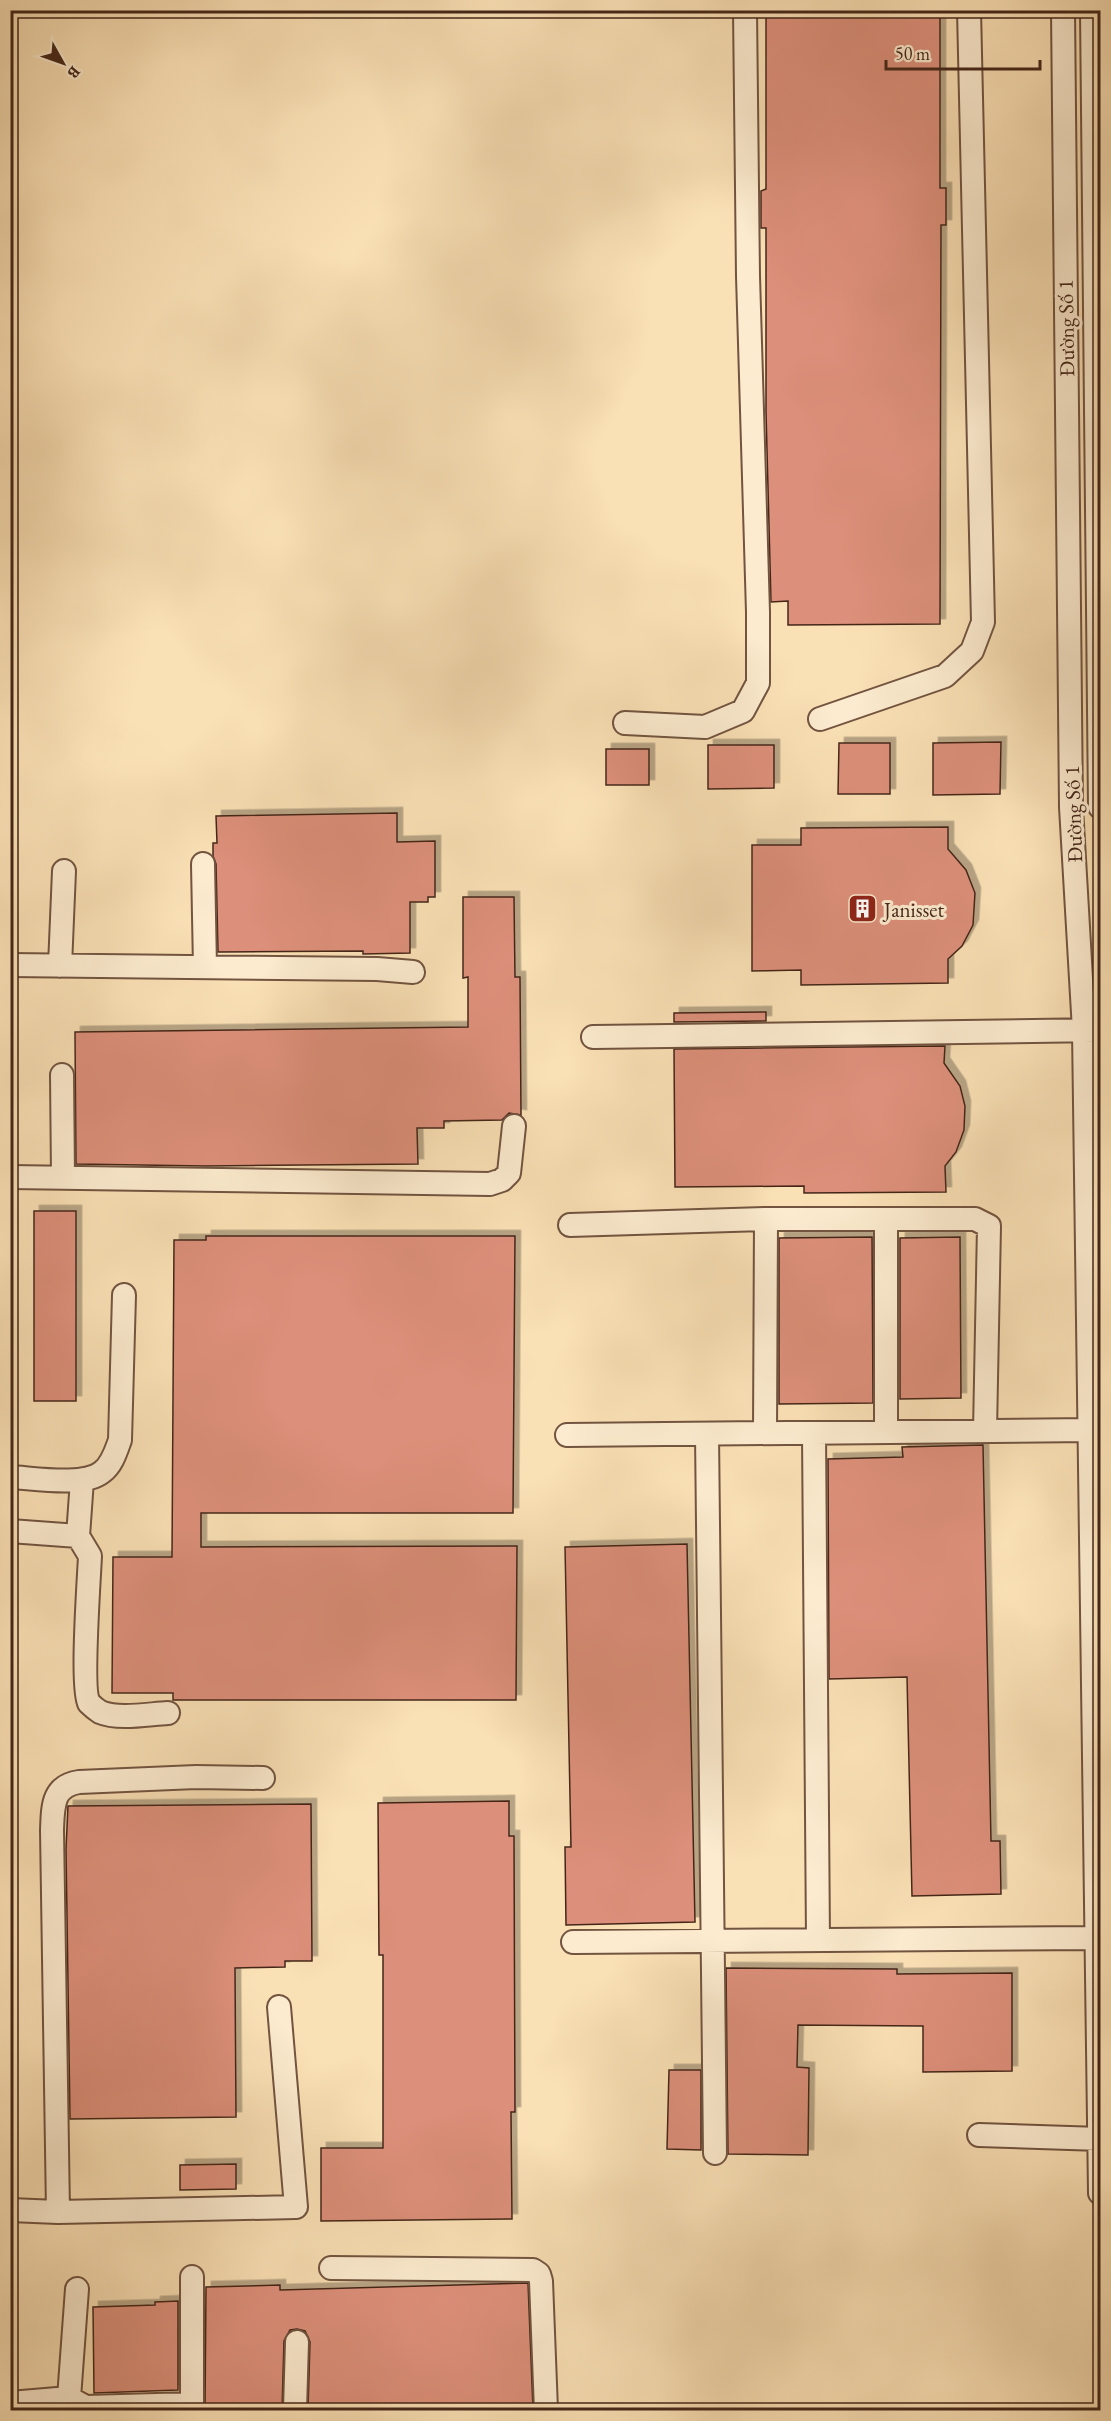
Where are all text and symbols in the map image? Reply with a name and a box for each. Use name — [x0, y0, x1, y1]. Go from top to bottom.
north arrow — [33, 33, 93, 93]
scale bar — [886, 33, 1040, 71]
text: 50 m — [895, 42, 930, 65]
text: B — [63, 62, 85, 83]
street label: Đường Số 1 — [1052, 279, 1080, 377]
street label: Đường Số 1 — [1058, 765, 1088, 863]
building icon: Janisset — [847, 893, 879, 925]
place label: Janisset — [882, 896, 945, 923]

